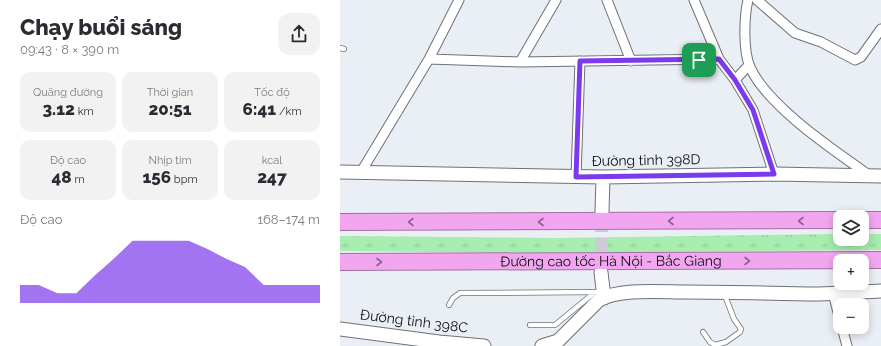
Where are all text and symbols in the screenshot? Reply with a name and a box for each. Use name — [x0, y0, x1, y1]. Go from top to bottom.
button: share — [278, 13, 320, 55]
text: Chạy buổi sáng — [20, 14, 182, 40]
text: 09:43 · 8 × 390 m — [20, 42, 119, 57]
pin — [682, 43, 716, 77]
icon: arrive — [688, 49, 710, 71]
text: Quãng đường — [33, 86, 103, 99]
text: Thời gian — [147, 86, 193, 99]
text: Tốc độ — [254, 86, 290, 99]
text: 3.12 — [42, 99, 75, 119]
text: 20:51 — [148, 99, 192, 119]
text: 6:41 — [242, 99, 276, 119]
text: km — [75, 105, 94, 118]
text: /km — [276, 105, 302, 118]
street label: Đường tỉnh 398D — [591, 151, 701, 169]
text: Độ cao — [50, 154, 86, 167]
text: Nhịp tim — [148, 154, 192, 167]
text: kcal — [262, 154, 282, 167]
text: 48 — [51, 167, 72, 187]
text: 156 — [142, 167, 171, 187]
text: 247 — [257, 167, 287, 187]
text: m — [72, 173, 85, 186]
text: bpm — [171, 173, 198, 186]
map controls — [833, 210, 869, 334]
button: layers — [833, 210, 869, 246]
text: Độ cao — [20, 212, 62, 227]
text: 168–174 m — [257, 212, 320, 227]
one-way arrow — [668, 217, 674, 225]
one-way arrow — [798, 217, 804, 225]
one-way arrow — [408, 218, 414, 226]
one-way arrow — [538, 218, 544, 226]
street label: Đường cao tốc Hà Nội - Bắc Giang — [500, 253, 722, 269]
button: + — [833, 254, 869, 290]
one-way arrow — [744, 257, 750, 265]
one-way arrow — [376, 258, 382, 266]
button: − — [833, 298, 869, 334]
street label: Đường tỉnh 398C — [359, 306, 469, 336]

